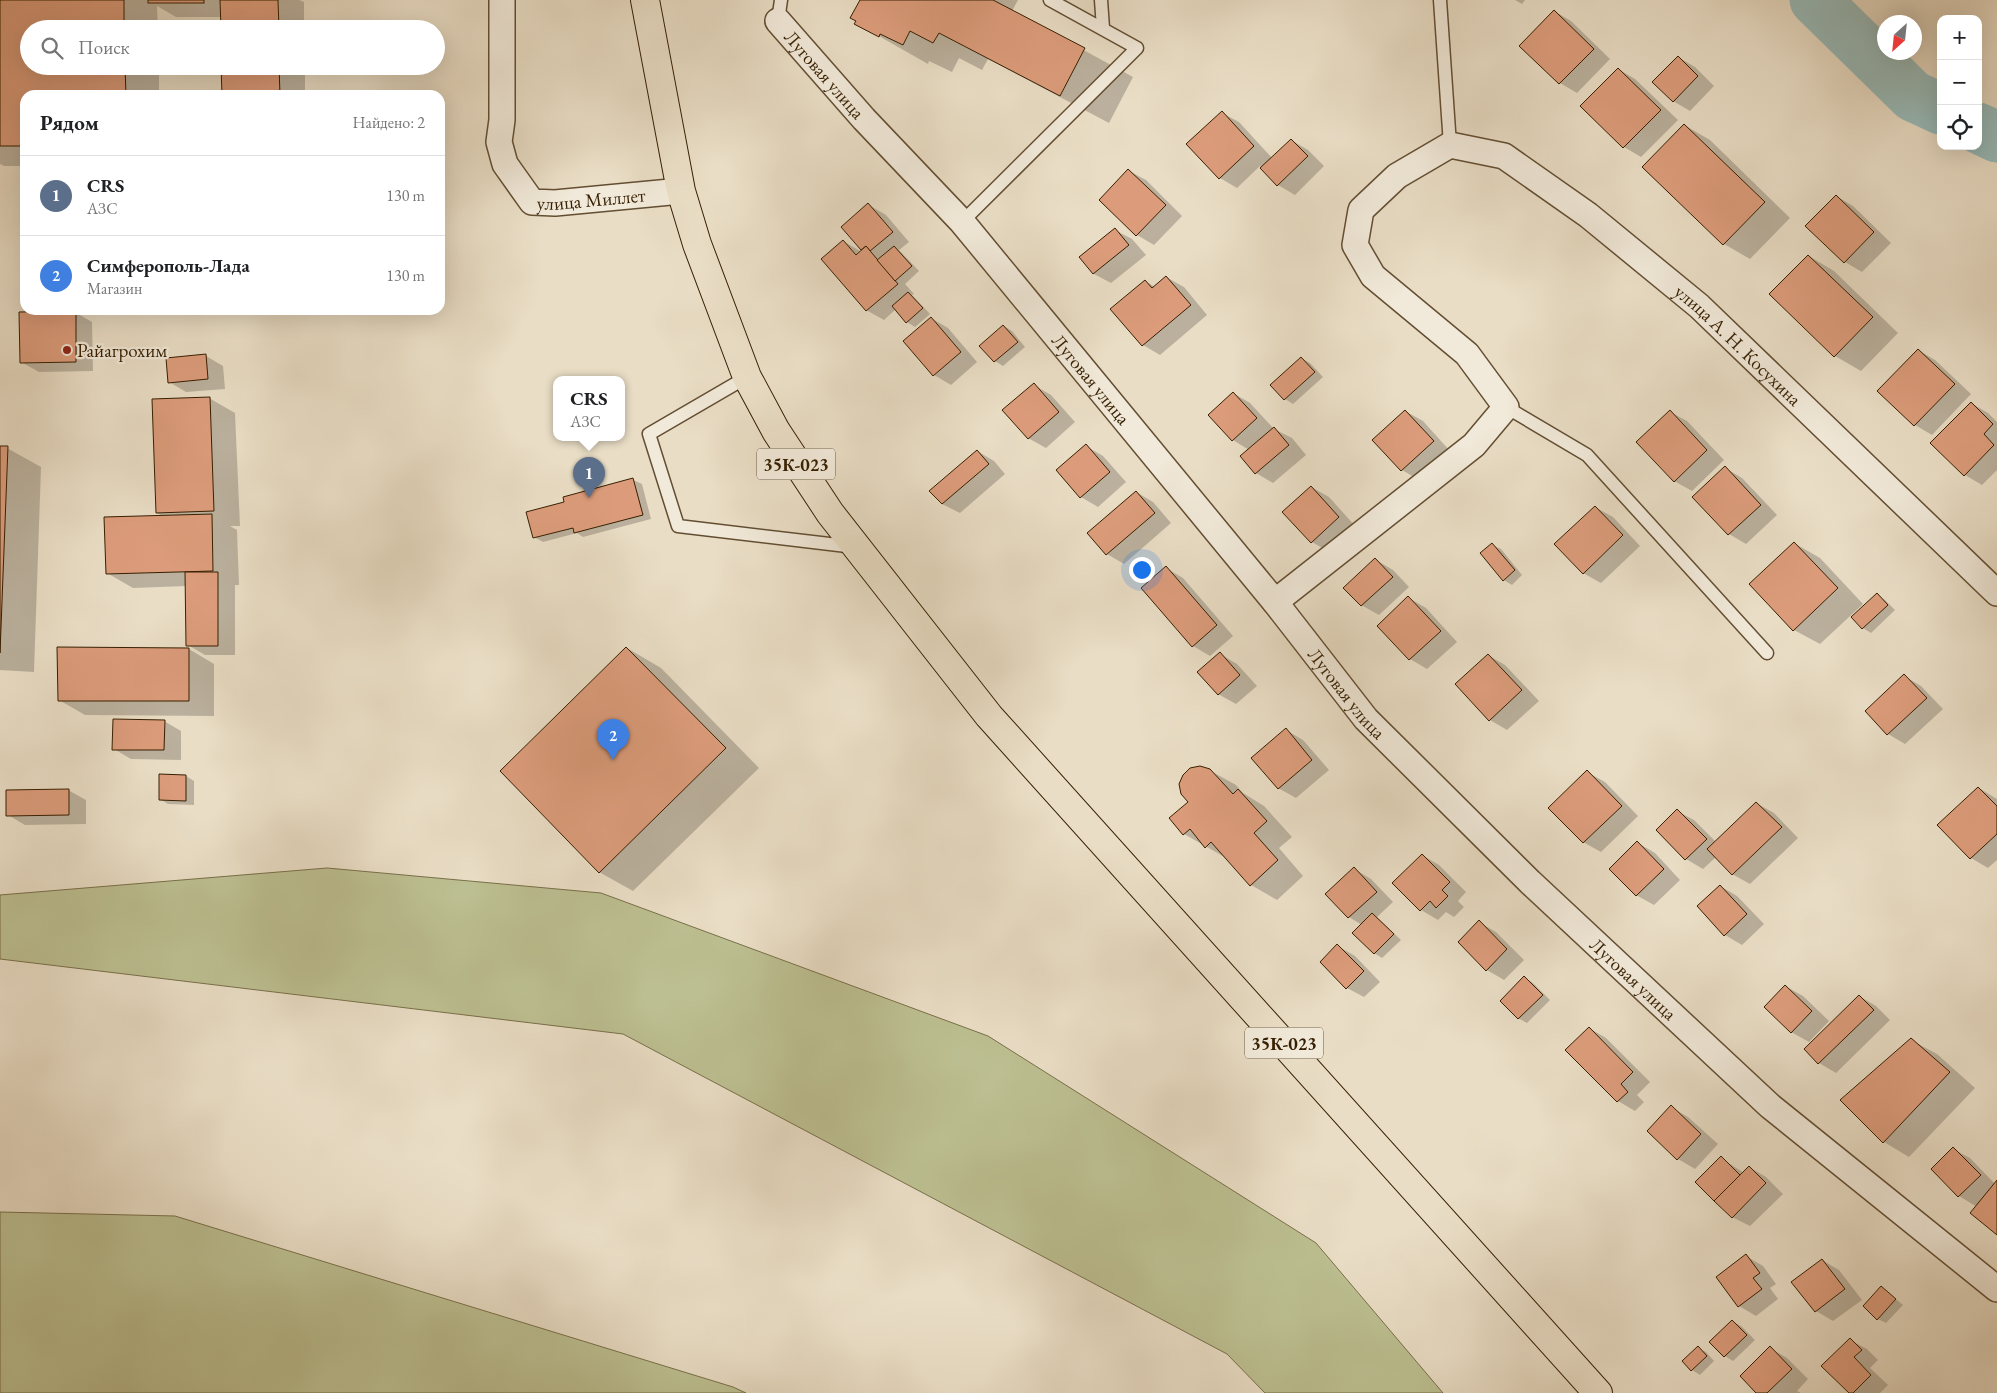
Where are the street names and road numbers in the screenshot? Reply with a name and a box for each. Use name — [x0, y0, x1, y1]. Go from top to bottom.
street label: Луговая улица — [779, 25, 871, 124]
street label: улица Миллет — [536, 182, 647, 216]
street label: улица А. Н. Косухина — [1670, 279, 1808, 411]
street label: Луговая улица — [1047, 328, 1136, 430]
road number: 35К-023 — [757, 448, 835, 479]
street label: Луговая улица — [1303, 642, 1391, 744]
street label: Луговая улица — [1585, 932, 1683, 1026]
road number: 35К-023 — [1245, 1028, 1323, 1058]

